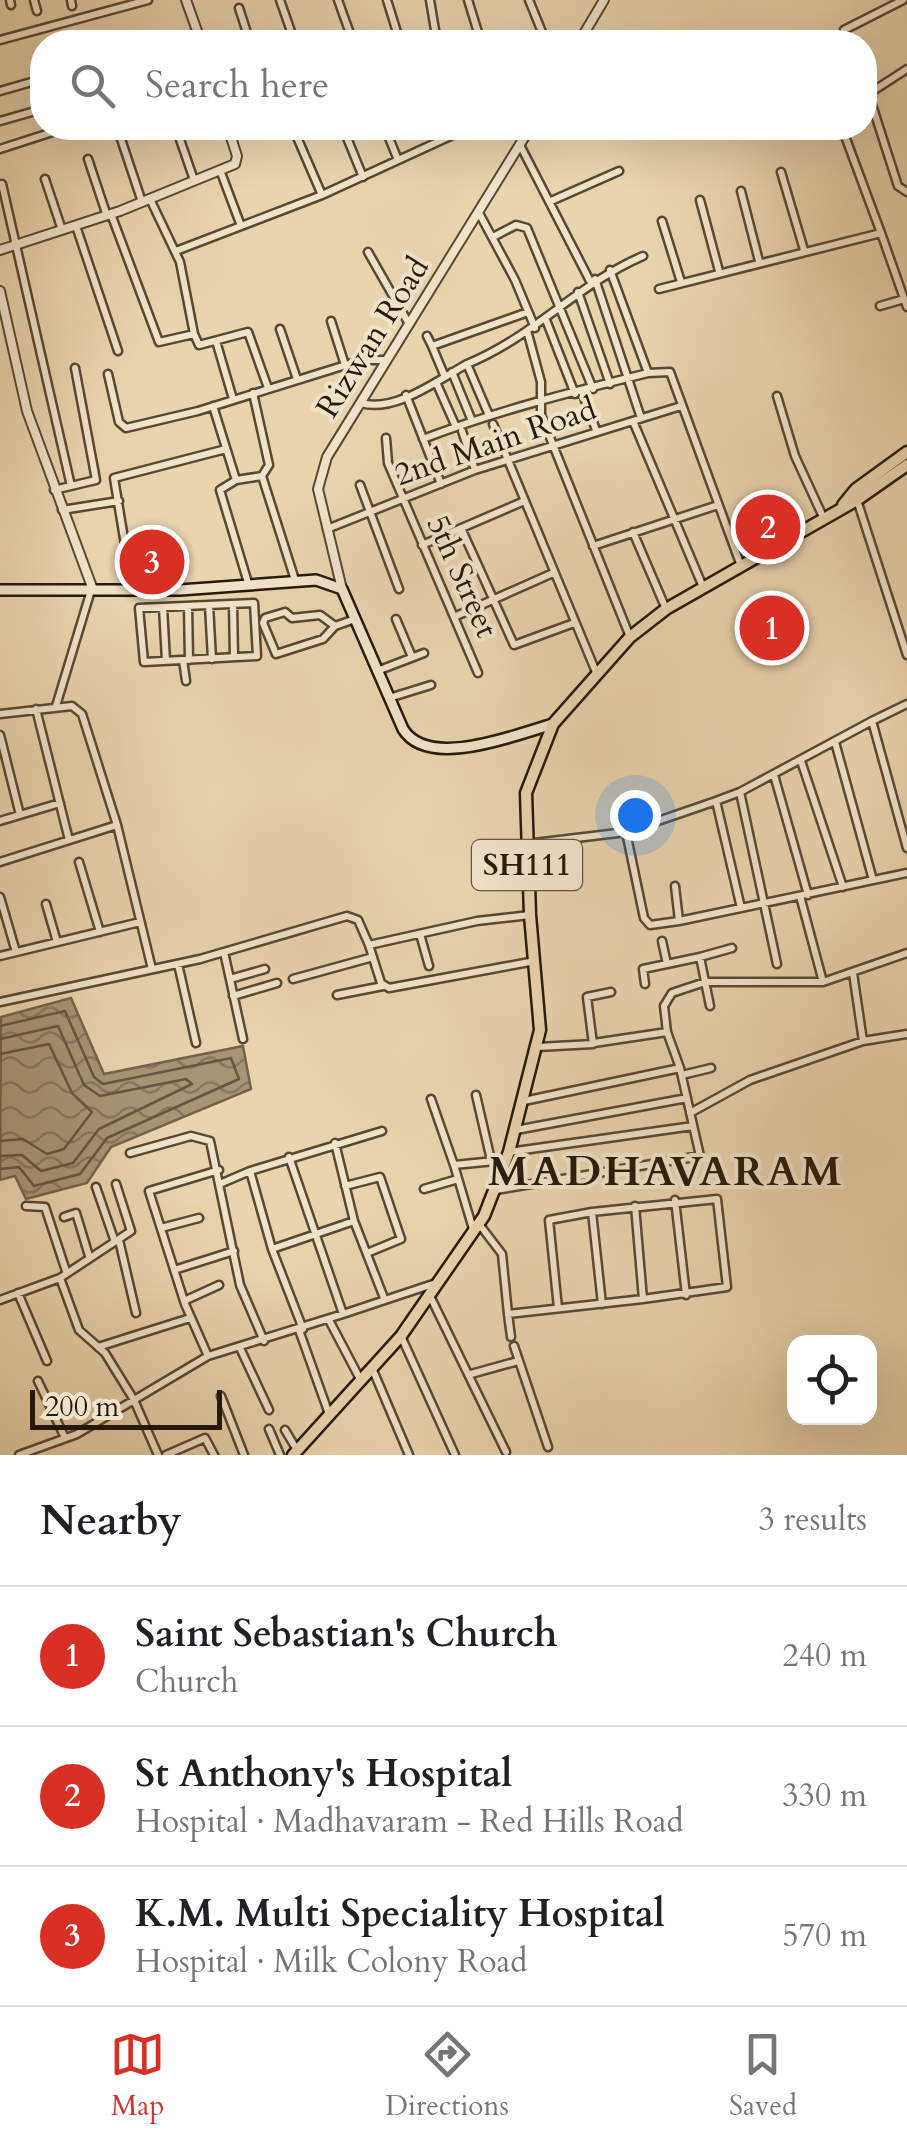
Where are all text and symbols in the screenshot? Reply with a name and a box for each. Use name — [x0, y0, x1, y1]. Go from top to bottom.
search box — [30, 30, 877, 140]
icon: search — [65, 58, 120, 113]
text: Search here — [145, 59, 329, 111]
street label: Rizwan Road — [306, 249, 440, 426]
street label: 2nd Main Road — [389, 387, 602, 497]
pin: 2 — [736, 490, 800, 564]
street label: 5th Street — [416, 508, 509, 645]
pin: 3 — [120, 524, 184, 600]
pin: 1 — [740, 590, 804, 666]
your location — [610, 790, 661, 841]
road number: SH111 — [472, 840, 582, 890]
district label: MADHAVARAM — [488, 1143, 844, 1200]
map controls — [787, 1335, 877, 1425]
button: locate — [787, 1335, 877, 1425]
scale bar — [30, 1385, 222, 1430]
text: 200 m — [45, 1388, 119, 1426]
text: Nearby — [40, 1492, 182, 1549]
text: 3 results — [759, 1498, 867, 1542]
text: Saint Sebastian's Church — [135, 1608, 558, 1660]
text: 1 — [64, 1634, 81, 1678]
text: 240 m — [782, 1634, 867, 1678]
text: Church — [135, 1660, 238, 1704]
text: St Anthony's Hospital — [135, 1748, 512, 1800]
text: 2 — [64, 1774, 81, 1818]
text: 330 m — [782, 1774, 867, 1818]
text: Hospital · Madhavaram - Red Hills Road — [135, 1800, 684, 1844]
text: K.M. Multi Speciality Hospital — [135, 1888, 665, 1940]
text: 3 — [64, 1914, 81, 1958]
text: 570 m — [782, 1914, 867, 1958]
text: Hospital · Milk Colony Road — [135, 1940, 527, 1984]
tab: Map — [110, 2027, 165, 2125]
tab: Directions — [385, 2027, 509, 2125]
tab: Saved — [729, 2027, 797, 2125]

